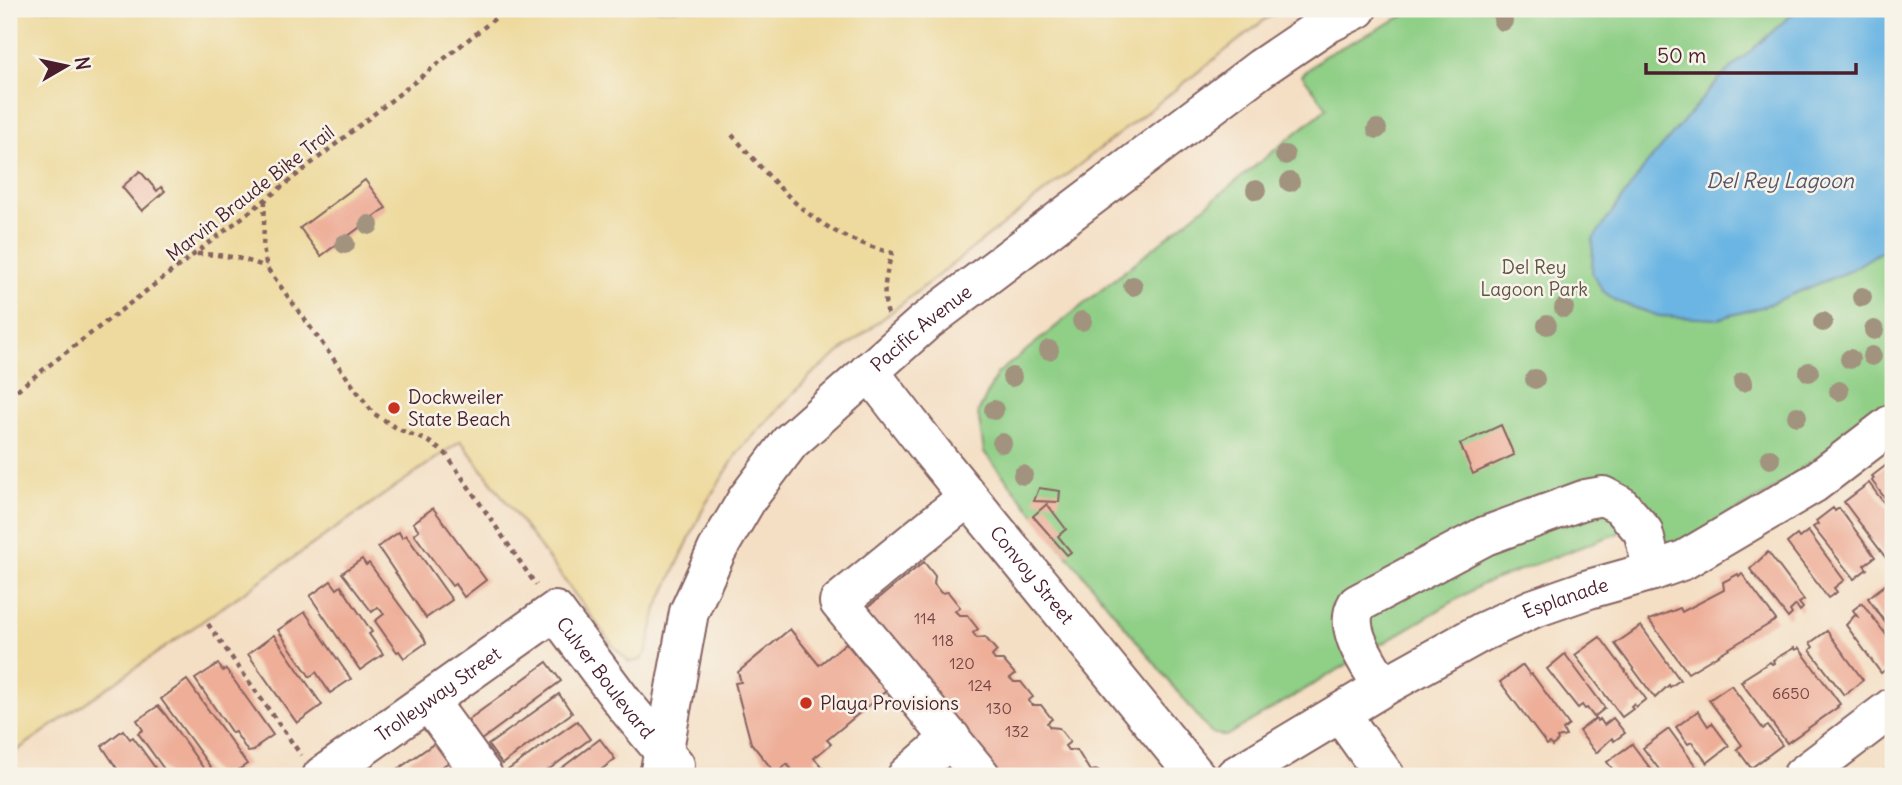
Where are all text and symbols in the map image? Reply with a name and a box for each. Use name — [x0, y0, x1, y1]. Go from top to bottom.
north arrow — [32, 32, 102, 102]
scale bar — [1646, 32, 1856, 76]
text: 50 m — [1657, 42, 1706, 69]
text: N — [70, 55, 96, 72]
street label: Marvin Braude Bike Trail — [161, 120, 339, 266]
water label: Del Rey Lagoon — [1706, 167, 1855, 194]
park label: Del Rey Lagoon Park — [1480, 255, 1588, 301]
street label: Pacific Avenue — [866, 279, 976, 377]
place label: Dockweiler State Beach — [408, 385, 511, 431]
marker: Dockweiler State Beach — [386, 400, 402, 416]
street label: Convoy Street — [985, 521, 1079, 629]
street label: Esplanade — [1518, 572, 1611, 624]
house number: 114 — [914, 608, 936, 628]
street label: Culver Boulevard — [551, 612, 660, 743]
house number: 118 — [932, 630, 954, 650]
street label: Trolleyway Street — [370, 641, 505, 747]
house number: 120 — [949, 653, 975, 673]
house number: 124 — [968, 675, 992, 695]
house number: 6650 — [1772, 683, 1810, 703]
place label: Playa Provisions — [820, 691, 959, 715]
marker: Playa Provisions — [798, 695, 814, 711]
house number: 130 — [986, 698, 1012, 718]
house number: 132 — [1005, 721, 1029, 741]

